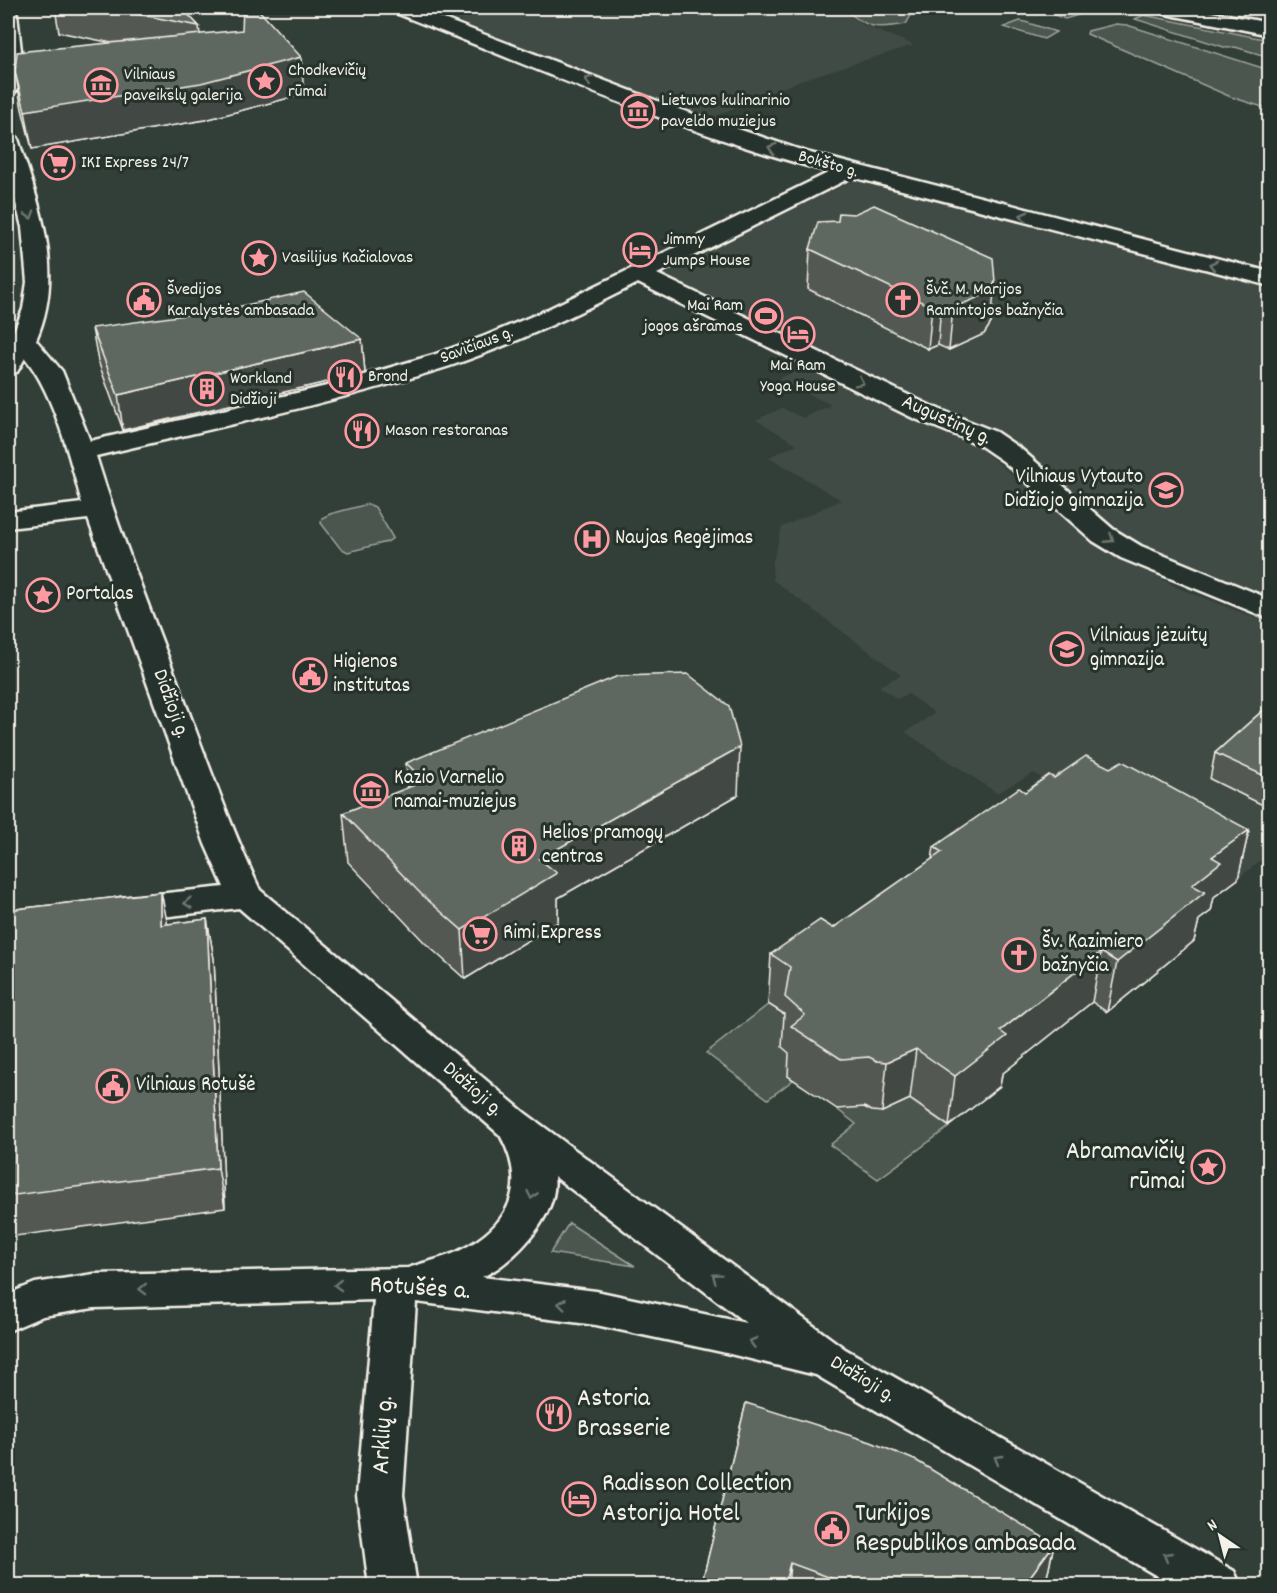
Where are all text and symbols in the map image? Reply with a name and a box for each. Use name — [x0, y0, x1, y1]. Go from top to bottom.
place label: Chodkevičių rūmai — [288, 59, 366, 105]
place label: Vilniaus paveikslų galerija — [124, 63, 243, 109]
place icon: Chodkevičių rūmai — [247, 63, 283, 99]
museum icon: Vilniaus paveikslų galerija — [83, 67, 119, 103]
one-way arrow — [585, 75, 596, 87]
place label: Lietuvos kulinarinio paveldo muziejus — [661, 89, 790, 135]
museum icon: Lietuvos kulinarinio paveldo muziejus — [620, 93, 656, 129]
one-way arrow — [767, 143, 778, 156]
supermarket icon: IKI Express 24/7 — [40, 145, 76, 181]
street label: Bokšto g. — [795, 145, 861, 185]
place label: IKI Express 24/7 — [81, 151, 189, 176]
one-way arrow — [23, 209, 35, 220]
one-way arrow — [1019, 211, 1029, 224]
place label: Jimmy Jumps House — [663, 228, 750, 274]
hotel icon: Jimmy Jumps House — [622, 232, 658, 268]
place icon: Vasilijus Kačialovas — [241, 240, 277, 276]
place label: Vasilijus Kačialovas — [282, 246, 413, 271]
one-way arrow — [1208, 259, 1218, 272]
place label: Švedijos Karalystės ambasada — [167, 278, 315, 324]
place label: Švč. M. Marijos Ramintojos bažnyčia — [926, 278, 1064, 324]
public building icon: Švedijos Karalystės ambasada — [126, 282, 162, 318]
church icon: Švč. M. Marijos Ramintojos bažnyčia — [885, 282, 921, 318]
place label: Mai Ram jogos ašramas — [641, 294, 743, 340]
sports icon: Mai Ram jogos ašramas — [748, 298, 784, 334]
hotel icon: Mai Ram Yoga House — [780, 316, 816, 352]
street label: Savičiaus g. — [437, 321, 517, 371]
place label: Mai Ram Yoga House — [760, 354, 836, 400]
restaurant icon: Brond — [327, 359, 363, 395]
place label: Brond — [368, 365, 408, 390]
place label: Workland Didžioji — [230, 367, 292, 413]
building icon: Workland Didžioji — [189, 371, 225, 407]
one-way arrow — [854, 374, 865, 386]
street label: Augustinų g. — [896, 388, 996, 454]
restaurant icon: Mason restoranas — [344, 413, 380, 449]
place label: Mason restoranas — [385, 419, 508, 444]
place label: Vilniaus Vytauto Didžiojo gimnazija — [1004, 463, 1144, 517]
school or university icon: Vilniaus Vytauto Didžiojo gimnazija — [1148, 472, 1184, 508]
hospital icon: Naujas Regėjimas — [574, 521, 610, 557]
place label: Naujas Regėjimas — [615, 524, 753, 554]
one-way arrow — [1104, 531, 1114, 543]
place icon: Portalas — [25, 577, 61, 613]
place label: Portalas — [66, 580, 134, 610]
place label: Vilniaus jėzuitų gimnazija — [1090, 622, 1207, 676]
school or university icon: Vilniaus jėzuitų gimnazija — [1049, 631, 1085, 667]
place label: Higienos institutas — [333, 648, 410, 702]
public building icon: Higienos institutas — [292, 657, 328, 693]
street label: Didžioji g. — [144, 665, 196, 743]
place label: Kazio Varnelio namai-muziejus — [394, 764, 517, 818]
museum icon: Kazio Varnelio namai-muziejus — [353, 773, 389, 809]
place label: Helios pramogų centras — [542, 819, 663, 873]
building icon: Helios pramogų centras — [501, 828, 537, 864]
one-way arrow — [183, 896, 192, 909]
supermarket icon: Rimi Express — [462, 916, 498, 952]
place label: Rimi Express — [503, 919, 602, 949]
place label: Šv. Kazimiero bažnyčia — [1042, 928, 1144, 982]
church icon: Šv. Kazimiero bažnyčia — [1001, 937, 1037, 973]
street label: Didžioji g. — [435, 1055, 509, 1125]
public building icon: Vilniaus Rotušė — [95, 1068, 131, 1104]
place label: Vilniaus Rotušė — [136, 1071, 256, 1101]
place label: Abramavičių rūmai — [1066, 1134, 1185, 1201]
place icon: Abramavičių rūmai — [1190, 1149, 1226, 1185]
one-way arrow — [526, 1190, 539, 1200]
street label: Rotušės a. — [368, 1267, 472, 1311]
one-way arrow — [711, 1273, 722, 1284]
one-way arrow — [333, 1279, 342, 1291]
one-way arrow — [139, 1283, 148, 1296]
one-way arrow — [557, 1298, 567, 1310]
one-way arrow — [748, 1337, 758, 1350]
street label: Didžioji g. — [823, 1349, 901, 1411]
place label: Astoria Brasserie — [577, 1381, 670, 1448]
street label: Arklių g. — [363, 1395, 405, 1475]
restaurant icon: Astoria Brasserie — [536, 1396, 572, 1432]
one-way arrow — [993, 1455, 1004, 1466]
place label: Radisson Collection Astorija Hotel — [602, 1466, 792, 1533]
hotel icon: Radisson Collection Astorija Hotel — [561, 1481, 597, 1517]
place label: Turkijos Respublikos ambasada — [855, 1496, 1076, 1563]
north arrow — [1190, 1506, 1250, 1566]
public building icon: Turkijos Respublikos ambasada — [814, 1511, 850, 1547]
text: N — [1203, 1514, 1223, 1537]
one-way arrow — [1162, 1552, 1173, 1564]

